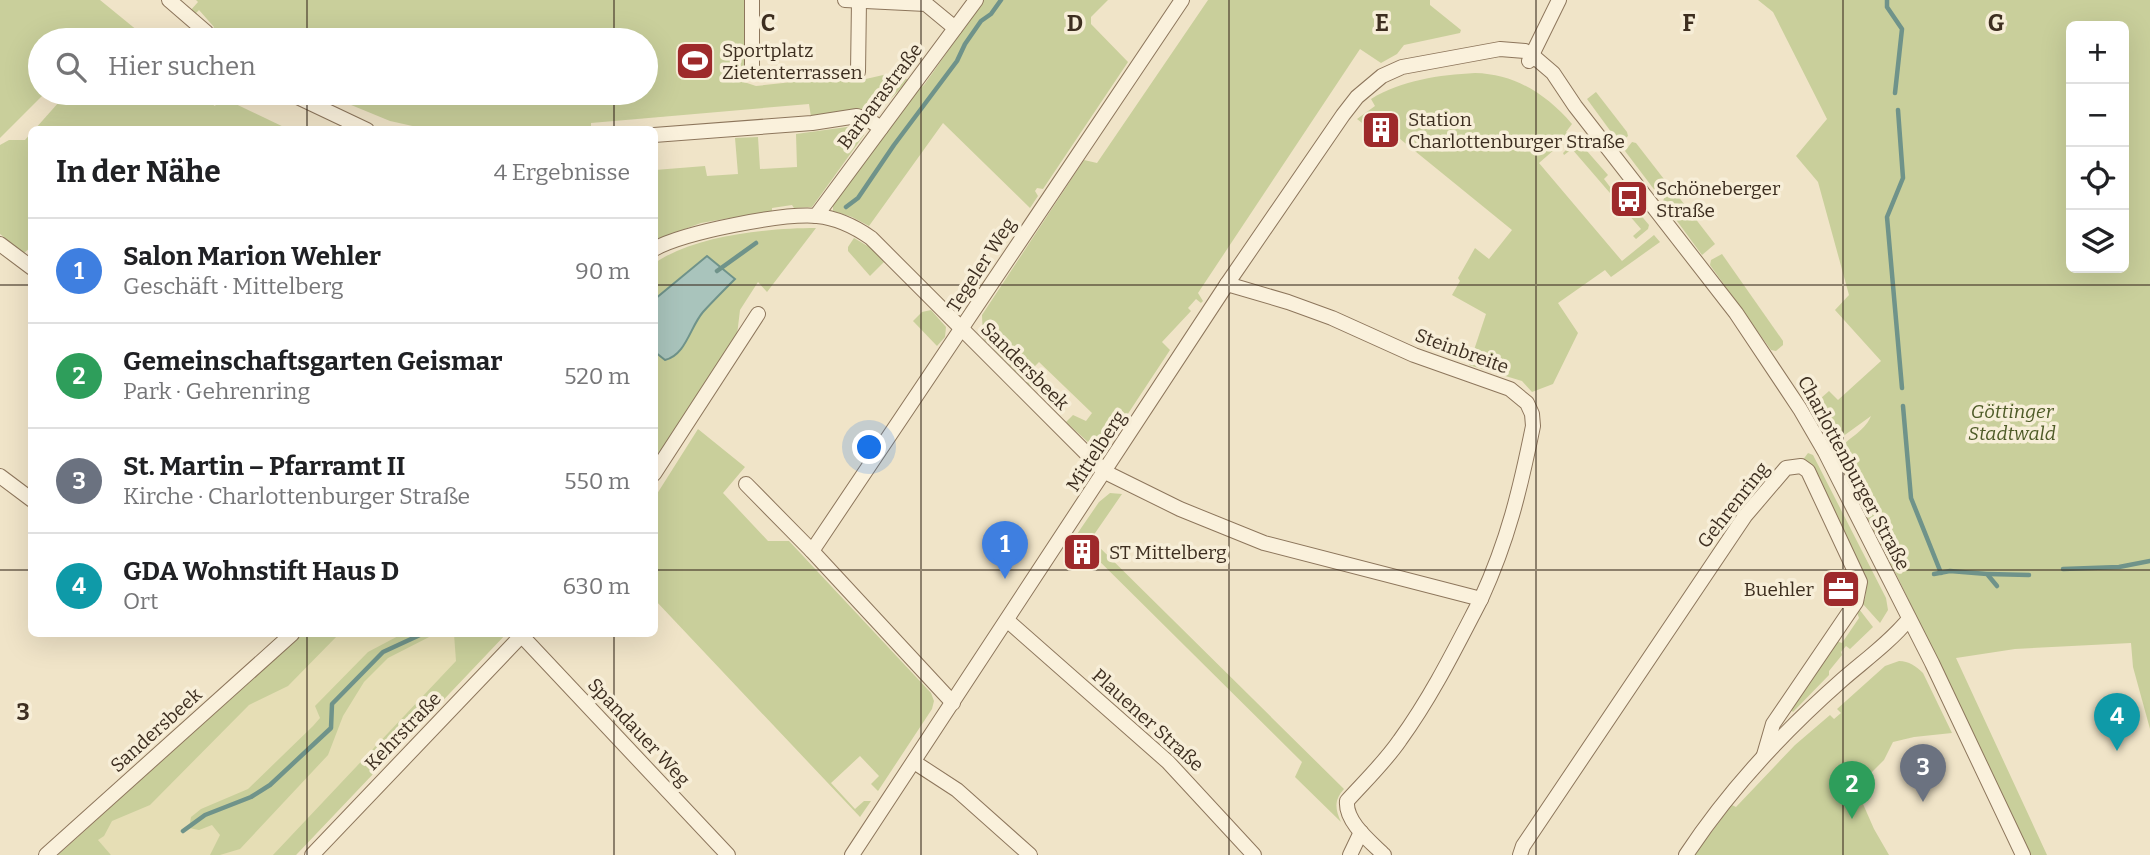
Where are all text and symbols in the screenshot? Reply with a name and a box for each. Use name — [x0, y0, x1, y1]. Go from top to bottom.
text: C — [761, 9, 775, 37]
text: D — [1067, 9, 1083, 37]
text: E — [1375, 9, 1389, 37]
text: F — [1683, 9, 1696, 37]
text: G — [1988, 9, 2005, 37]
map controls — [2066, 21, 2129, 273]
button: + — [2066, 21, 2129, 84]
search box — [28, 28, 658, 105]
place label: Sportplatz Zietenterrassen — [722, 39, 863, 84]
street label: Barbarastraße — [833, 39, 927, 153]
sports icon: Sportplatz Zietenterrassen — [674, 40, 716, 82]
icon: search — [52, 48, 90, 86]
text: Hier suchen — [108, 51, 256, 82]
button: − — [2066, 84, 2129, 147]
place label: Station Charlottenburger Straße — [1408, 108, 1625, 153]
building icon: Station Charlottenburger Straße — [1360, 109, 1402, 151]
button: locate — [2066, 147, 2129, 210]
text: In der Nähe — [56, 154, 221, 190]
text: 4 Ergebnisse — [494, 158, 630, 186]
place label: Schöneberger Straße — [1656, 177, 1781, 222]
bus stop icon: Schöneberger Straße — [1608, 178, 1650, 220]
button: layers — [2066, 210, 2129, 273]
street label: Tegeler Weg — [942, 213, 1020, 317]
text: Salon Marion Wehler — [123, 241, 381, 272]
text: 1 — [74, 257, 84, 285]
text: 90 m — [575, 257, 630, 285]
text: Geschäft · Mittelberg — [123, 272, 344, 300]
street label: Sandersbeek — [976, 317, 1074, 415]
street label: Steinbreite — [1412, 323, 1512, 379]
text: Gemeinschaftsgarten Geismar — [123, 346, 503, 377]
text: 2 — [73, 362, 85, 390]
text: 520 m — [564, 362, 630, 390]
street label: Charlottenburger Straße — [1793, 372, 1915, 574]
text: Park · Gehrenring — [123, 377, 310, 405]
park label: Göttinger Stadtwald — [1968, 400, 2056, 445]
street label: Mittelberg — [1061, 406, 1131, 496]
your location — [852, 430, 886, 464]
text: St. Martin – Pfarramt II — [123, 451, 406, 482]
street label: Gehrenring — [1692, 457, 1774, 553]
text: 3 — [72, 467, 86, 495]
text: 550 m — [564, 467, 630, 495]
text: Kirche · Charlottenburger Straße — [123, 482, 470, 510]
pin: 1 — [982, 521, 1028, 579]
building icon: ST Mittelberg — [1061, 531, 1103, 573]
place label: ST Mittelberg — [1109, 541, 1227, 564]
text: GDA Wohnstift Haus D — [123, 556, 399, 587]
office icon: Buehler — [1820, 568, 1862, 610]
text: 4 — [72, 572, 86, 600]
text: 630 m — [562, 572, 630, 600]
place label: Buehler — [1744, 578, 1815, 601]
text: Ort — [123, 587, 158, 615]
street label: Plauener Straße — [1087, 664, 1209, 776]
street label: Spandauer Weg — [583, 673, 695, 791]
street label: Sandersbeek — [106, 683, 207, 777]
street label: Kehrstraße — [360, 687, 446, 775]
pin: 4 — [2094, 693, 2140, 751]
text: 3 — [16, 698, 30, 726]
pin: 3 — [1900, 744, 1946, 802]
pin: 2 — [1829, 761, 1875, 819]

